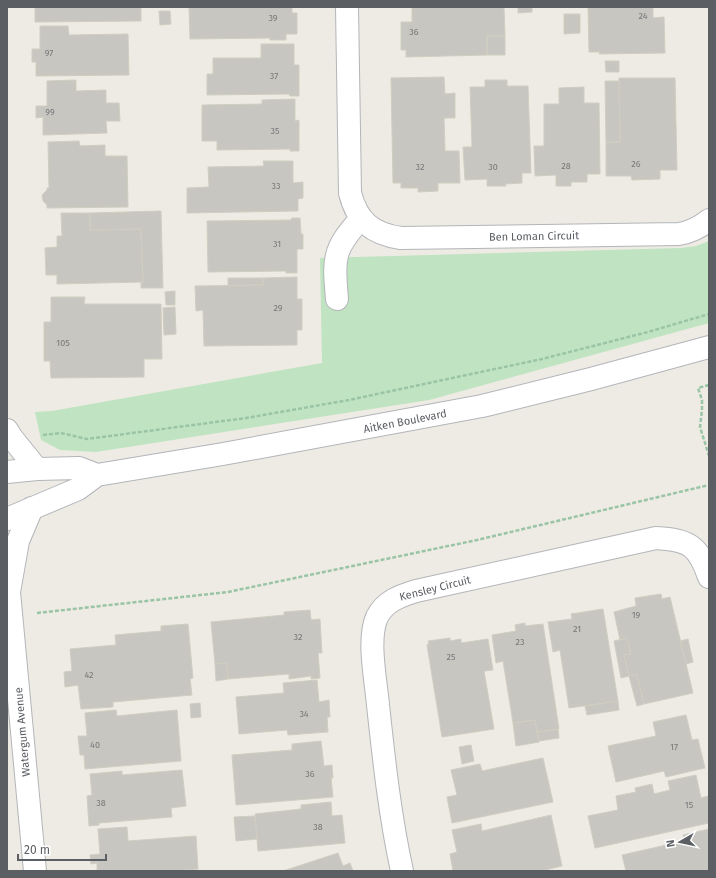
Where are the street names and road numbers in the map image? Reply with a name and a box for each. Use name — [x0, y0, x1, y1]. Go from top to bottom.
street label: Ben Loman Circuit — [489, 229, 579, 244]
street label: Aitken Boulevard — [362, 407, 448, 436]
street label: Kensley Circuit — [398, 573, 472, 604]
street label: Watergum Avenue — [12, 687, 33, 777]

